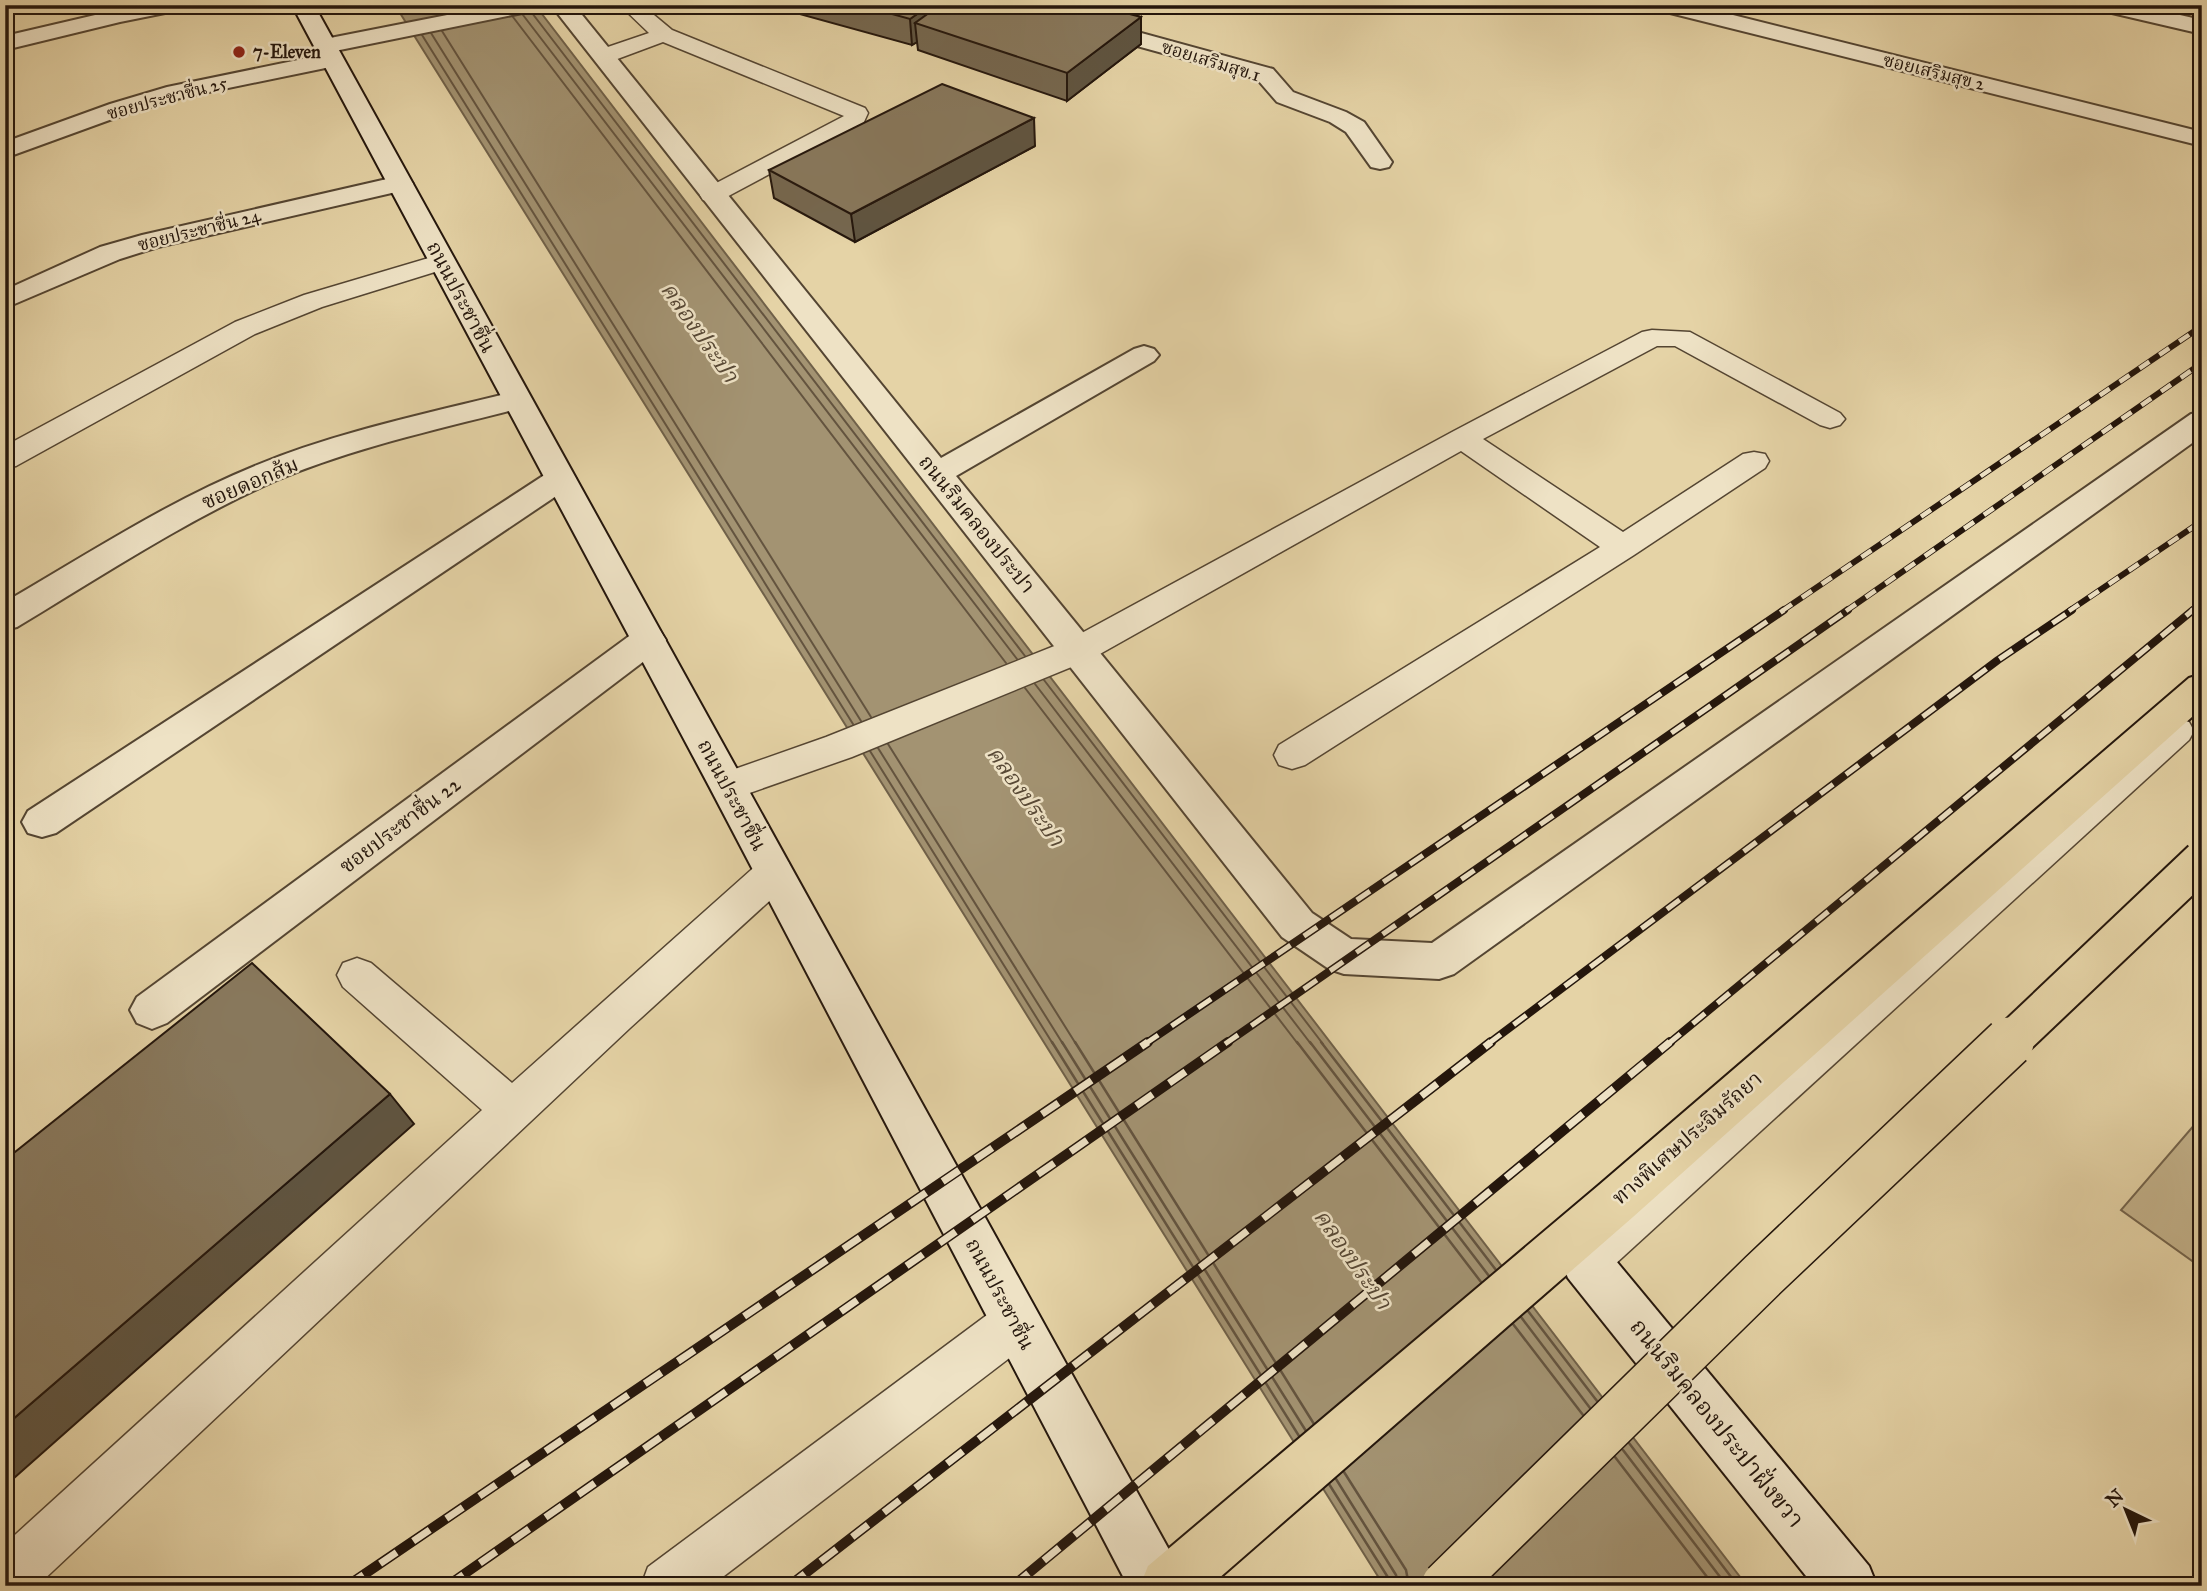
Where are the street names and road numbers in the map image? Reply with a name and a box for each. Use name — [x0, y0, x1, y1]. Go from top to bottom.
street label: ซอยเสริมสุข 1 — [1159, 36, 1263, 87]
street label: ซอยเสริมสุข 2 — [1881, 49, 1987, 96]
street label: ซอยประชาชื่น 25 — [104, 68, 230, 125]
street label: ซอยประชาชื่น 24 — [135, 201, 264, 256]
street label: ถนนประชาชื่น — [421, 235, 504, 358]
street label: ถนนริมคลองประปา — [913, 449, 1041, 599]
street label: ซอยดอกส้ม — [198, 451, 302, 515]
street label: ถนนประชาชื่น — [692, 733, 775, 856]
street label: ซอยประชาชื่น 22 — [332, 768, 466, 879]
street label: ทางพิเศษประจิมรัถยา — [1607, 1066, 1767, 1210]
street label: ถนนประชาชื่น — [960, 1232, 1043, 1355]
street label: ถนนริมคลองประปาฝั่งขวา — [1623, 1310, 1813, 1534]

